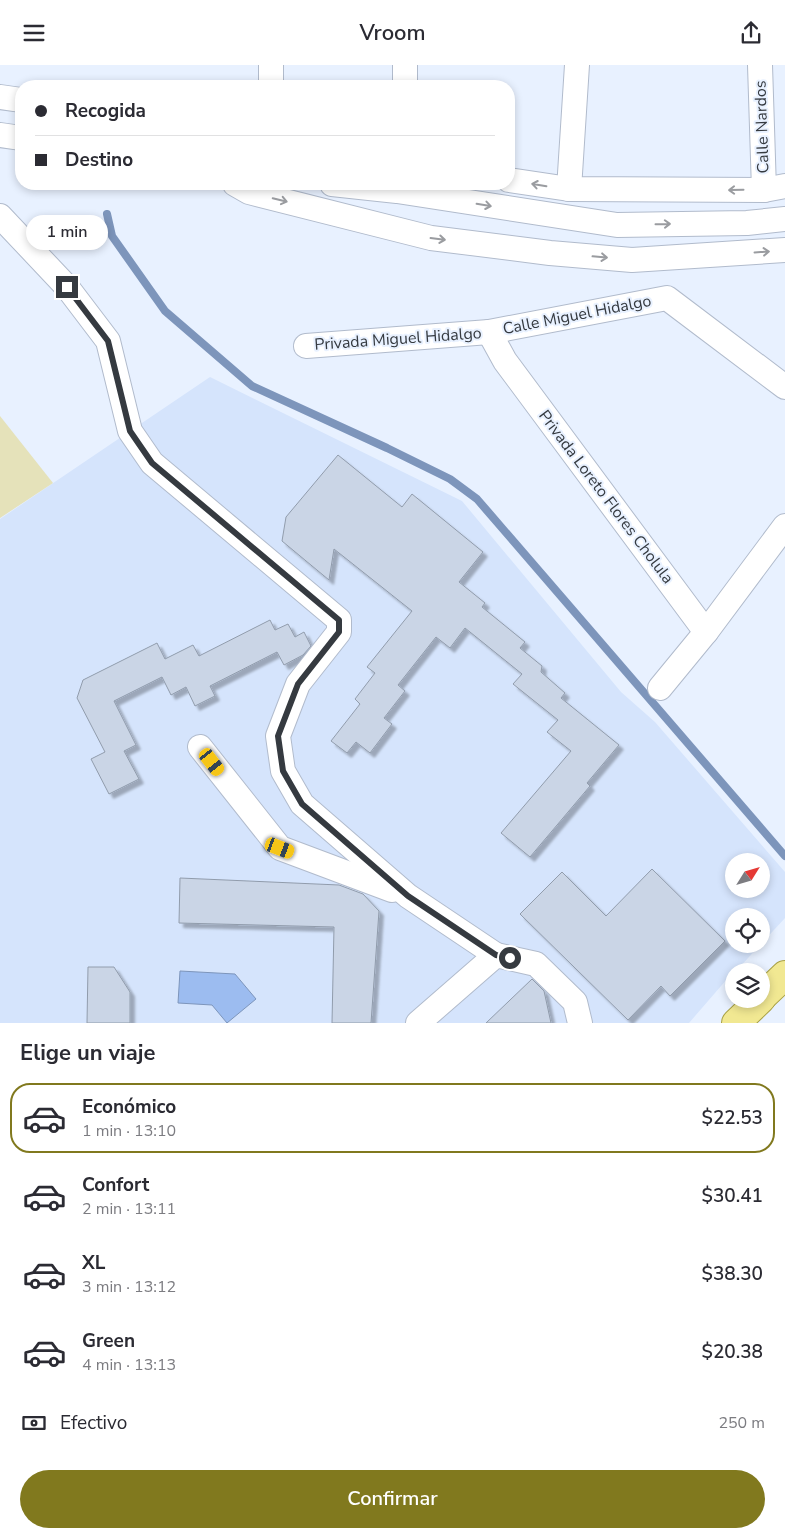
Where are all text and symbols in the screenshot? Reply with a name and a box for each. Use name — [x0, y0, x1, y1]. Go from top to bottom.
text: Vroom — [359, 18, 426, 48]
icon: menu — [20, 19, 48, 47]
icon: share — [737, 19, 765, 47]
street label: Calle Nardos — [749, 80, 775, 174]
text: Recogida — [65, 98, 146, 124]
text: Destino — [65, 147, 133, 173]
one-way arrow — [532, 179, 548, 189]
one-way arrow — [729, 185, 745, 195]
one-way arrow — [272, 196, 288, 205]
one-way arrow — [476, 200, 492, 210]
callout: 1 min — [26, 215, 108, 249]
one-way arrow — [654, 219, 671, 229]
text: 1 min — [47, 221, 87, 243]
one-way arrow — [430, 234, 446, 244]
one-way arrow — [753, 247, 769, 256]
one-way arrow — [591, 252, 607, 262]
route end — [56, 276, 78, 298]
street label: Calle Miguel Hidalgo — [501, 290, 653, 340]
street label: Privada Miguel Hidalgo — [314, 322, 482, 356]
street label: Privada Loreto Flores Cholula — [533, 406, 679, 588]
car — [196, 746, 227, 778]
car — [263, 836, 296, 860]
north arrow — [725, 853, 770, 897]
map controls — [725, 853, 770, 1008]
button: locate — [725, 908, 770, 953]
route start — [499, 947, 521, 969]
button: layers — [725, 963, 770, 1008]
text: Elige un viaje — [20, 1038, 155, 1068]
text: Económico — [82, 1094, 176, 1120]
icon: car — [22, 1096, 67, 1141]
text: $22.53 — [701, 1105, 763, 1131]
text: 1 min · 13:10 — [82, 1120, 176, 1142]
text: Confort — [82, 1172, 149, 1198]
icon: car — [22, 1174, 67, 1219]
text: $30.41 — [701, 1183, 763, 1209]
text: 2 min · 13:11 — [82, 1198, 176, 1220]
text: XL — [82, 1250, 105, 1276]
icon: car — [22, 1252, 67, 1297]
text: $38.30 — [701, 1261, 763, 1287]
text: 3 min · 13:12 — [82, 1276, 176, 1298]
text: Green — [82, 1328, 135, 1354]
icon: car — [22, 1330, 67, 1375]
text: $20.38 — [701, 1339, 763, 1365]
text: 4 min · 13:13 — [82, 1354, 176, 1376]
icon: cash — [20, 1409, 48, 1437]
text: Efectivo — [60, 1410, 127, 1436]
text: 250 m — [718, 1412, 765, 1434]
button: Confirmar — [20, 1470, 765, 1528]

